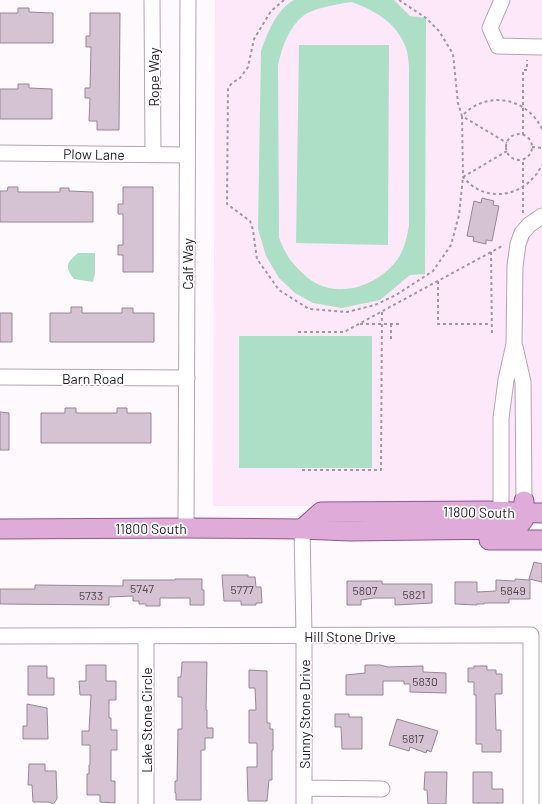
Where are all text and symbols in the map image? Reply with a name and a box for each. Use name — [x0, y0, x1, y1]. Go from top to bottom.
street label: Rope Way — [145, 47, 162, 107]
street label: Plow Lane — [63, 145, 125, 163]
street label: Calf Way — [179, 238, 196, 290]
street label: Barn Road — [62, 370, 124, 387]
street label: 11800 South — [443, 503, 515, 521]
street label: 11800 South — [115, 520, 187, 537]
house number: 5747 — [130, 581, 154, 595]
house number: 5777 — [230, 582, 254, 596]
house number: 5807 — [353, 583, 378, 597]
house number: 5849 — [500, 583, 526, 597]
house number: 5821 — [403, 587, 425, 601]
house number: 5733 — [79, 588, 103, 602]
street label: Hill Stone Drive — [304, 628, 396, 645]
street label: Sunny Stone Drive — [296, 659, 313, 769]
street label: Lake Stone Circle — [138, 667, 155, 773]
house number: 5830 — [412, 674, 438, 688]
house number: 5817 — [402, 731, 424, 745]

